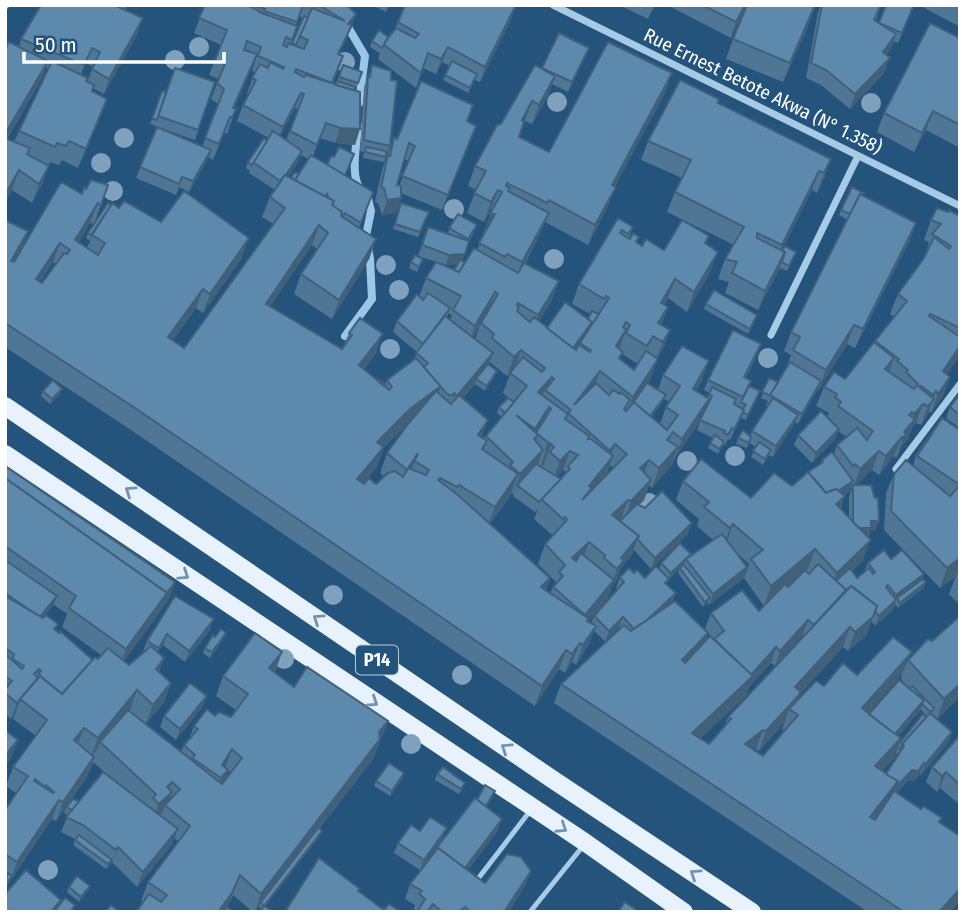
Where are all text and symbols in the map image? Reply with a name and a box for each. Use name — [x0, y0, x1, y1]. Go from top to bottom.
scale bar — [24, 21, 224, 65]
street label: Rue Ernest Betote Akwa (N° 1.358) — [640, 23, 886, 159]
text: 50 m — [35, 32, 77, 58]
one-way arrow — [125, 486, 138, 499]
one-way arrow — [176, 566, 189, 579]
one-way arrow — [313, 615, 326, 627]
road number: P14 — [356, 646, 398, 674]
one-way arrow — [365, 693, 378, 706]
one-way arrow — [500, 743, 513, 756]
one-way arrow — [554, 819, 567, 832]
one-way arrow — [690, 870, 703, 882]

